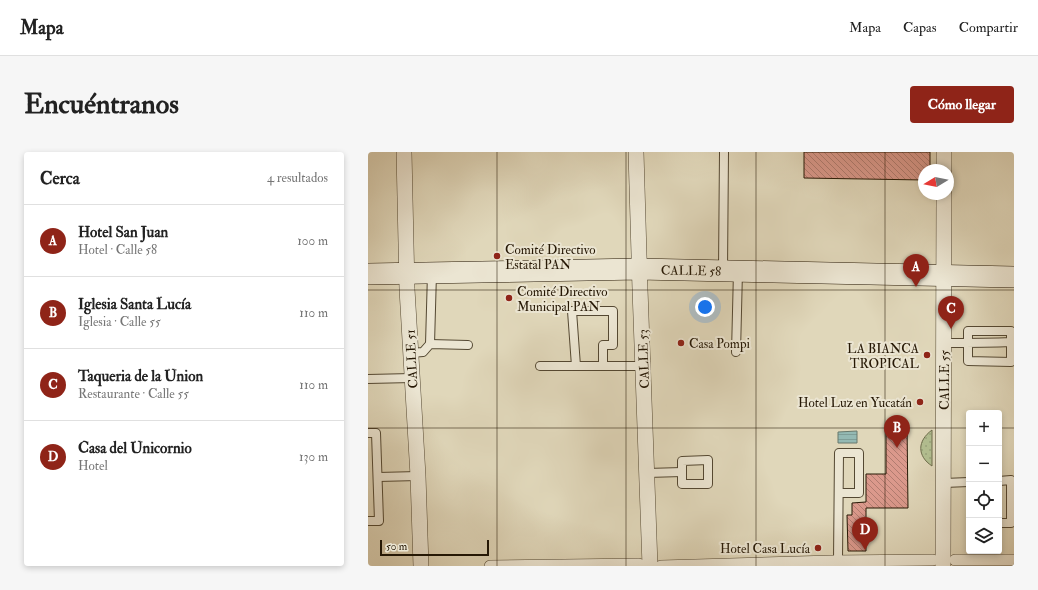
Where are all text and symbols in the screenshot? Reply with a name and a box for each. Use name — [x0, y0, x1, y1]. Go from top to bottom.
text: Mapa — [20, 16, 64, 40]
text: Mapa — [849, 19, 881, 36]
text: Capas — [903, 19, 937, 36]
text: Compartir — [959, 19, 1018, 36]
button: Cómo llegar — [910, 86, 1014, 123]
text: Encuéntranos — [24, 87, 179, 122]
north arrow — [918, 164, 954, 200]
text: Cerca — [40, 168, 80, 189]
text: 4 resultados — [267, 170, 328, 186]
text: Hotel San Juan — [78, 223, 168, 242]
text: A — [49, 233, 57, 249]
text: 100 m — [297, 233, 328, 249]
text: Hotel · Calle 58 — [78, 242, 157, 258]
place label: Comité Directivo Estatal PAN — [505, 242, 596, 273]
marker: Comité Directivo Estatal PAN — [492, 251, 502, 261]
pin: A — [903, 254, 929, 287]
street label: CALLE 58 — [661, 262, 721, 280]
place label: Comité Directivo Municipal PAN — [517, 284, 608, 316]
marker: Comité Directivo Municipal PAN — [504, 293, 514, 303]
text: Iglesia Santa Lucía — [78, 295, 191, 314]
pin: C — [938, 296, 964, 329]
your location — [695, 297, 715, 317]
text: B — [49, 305, 57, 321]
text: 110 m — [299, 305, 328, 321]
text: Iglesia · Calle 55 — [78, 314, 161, 330]
street label: CALLE 51 — [402, 329, 422, 389]
street label: CALLE 53 — [635, 329, 653, 389]
place label: Casa Pompi — [689, 336, 750, 353]
marker: Casa Pompi — [676, 338, 686, 348]
place label: LA BIANCA TROPICAL — [847, 341, 920, 372]
marker: LA BIANCA TROPICAL — [922, 350, 932, 360]
street label: CALLE 55 — [937, 350, 953, 410]
text: Taqueria de la Union — [78, 367, 203, 386]
text: C — [48, 377, 58, 393]
text: 110 m — [299, 377, 328, 393]
text: Restaurante · Calle 55 — [78, 386, 189, 402]
place label: Hotel Luz en Yucatán — [798, 395, 912, 411]
marker: Hotel Luz en Yucatán — [915, 397, 925, 407]
map controls — [966, 410, 1002, 554]
button: + — [966, 410, 1002, 446]
pin: B — [884, 415, 910, 448]
text: Casa del Unicornio — [78, 439, 192, 458]
button: − — [966, 446, 1002, 482]
text: D — [48, 449, 58, 465]
text: 130 m — [299, 449, 328, 465]
text: Hotel — [78, 458, 108, 474]
button: locate — [966, 482, 1002, 518]
pin: D — [852, 517, 878, 550]
button: layers — [966, 518, 1002, 554]
scale bar — [380, 538, 489, 557]
text: 50 m — [386, 540, 407, 553]
place label: Hotel Casa Lucía — [720, 541, 811, 557]
marker: Hotel Casa Lucía — [813, 543, 823, 553]

